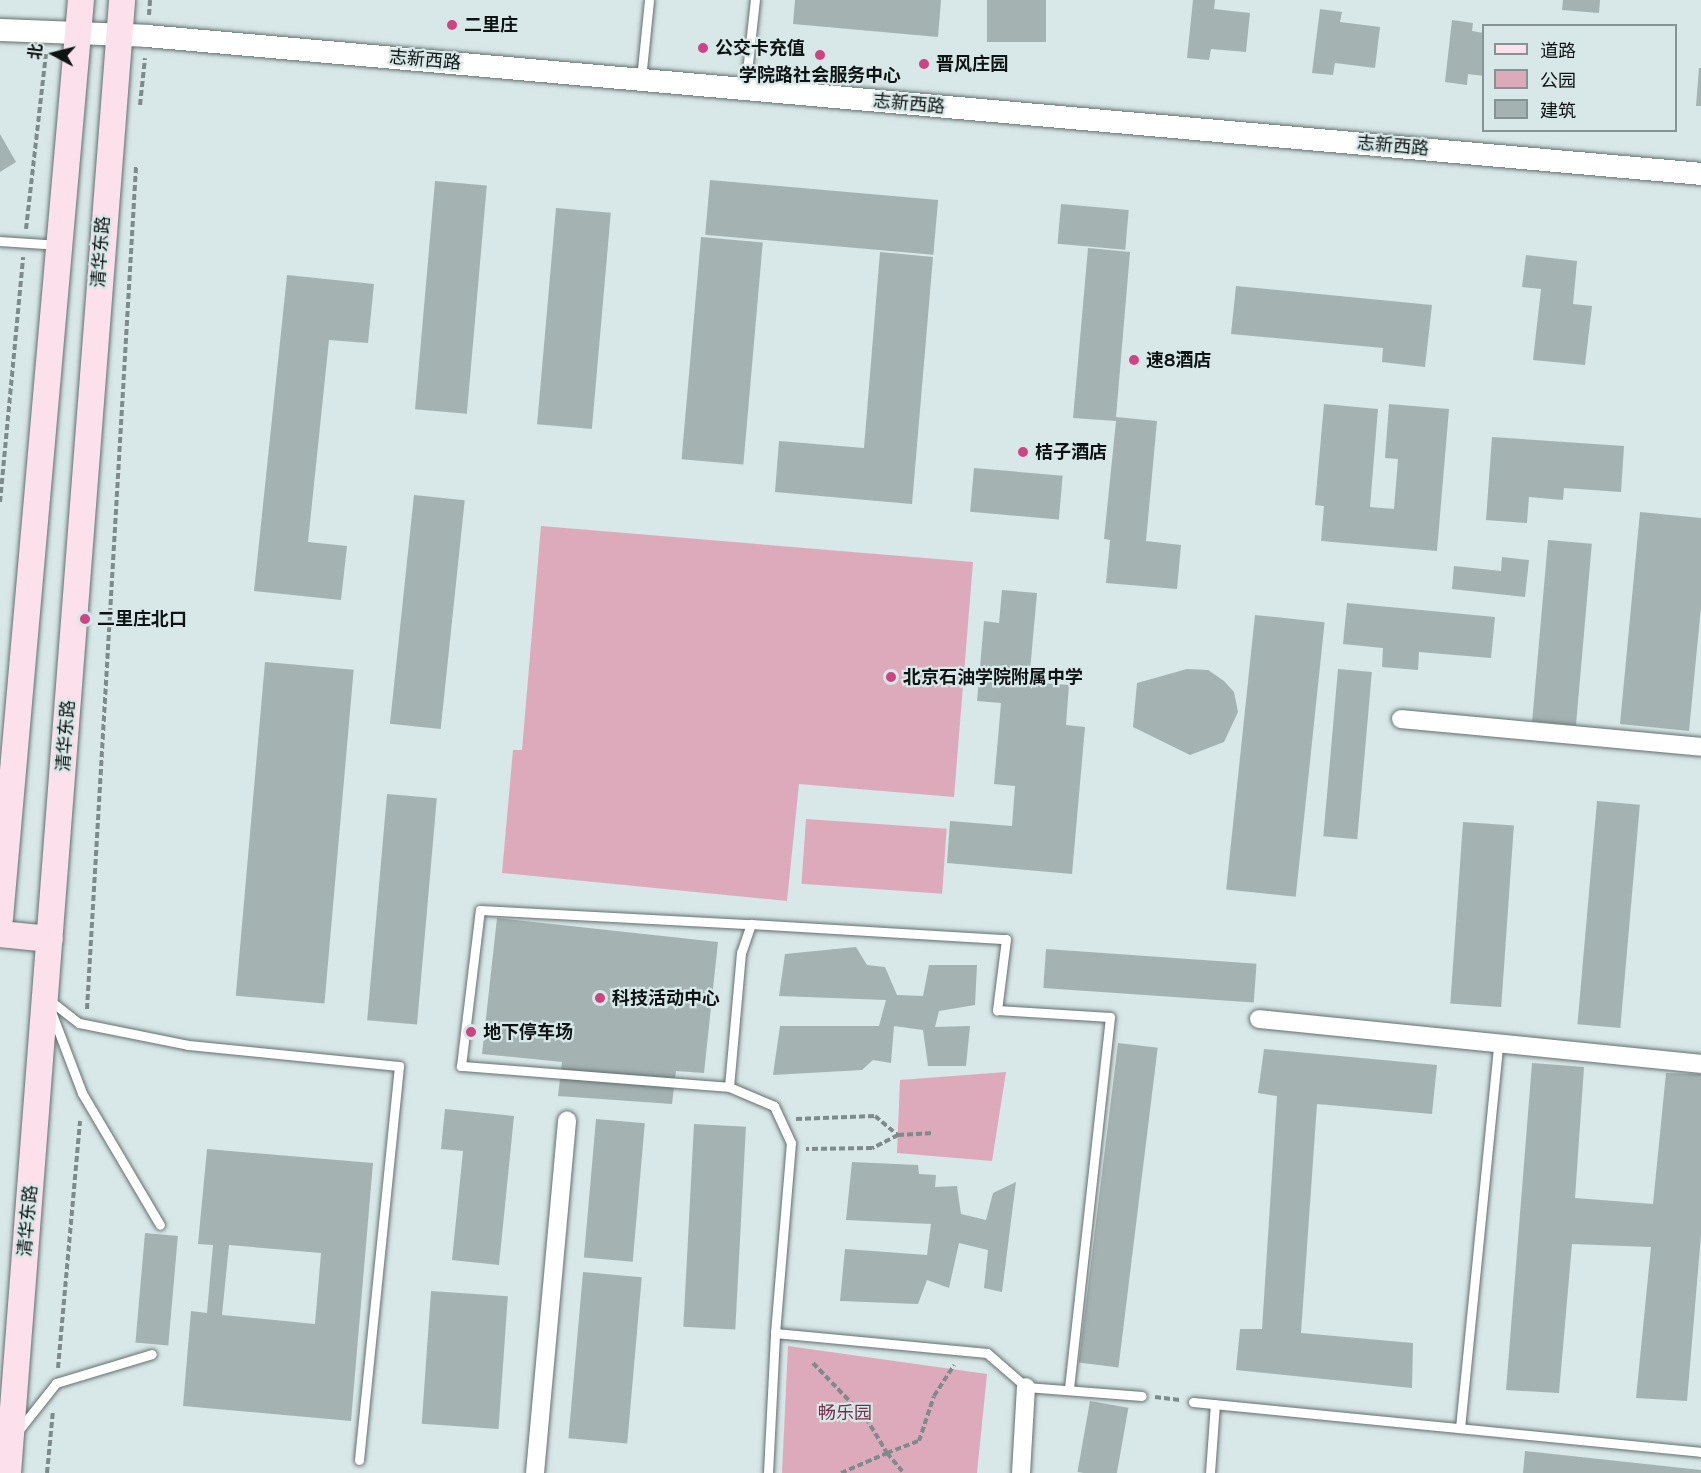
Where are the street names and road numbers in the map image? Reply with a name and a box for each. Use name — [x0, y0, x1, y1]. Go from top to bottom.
street label: 志新西路 — [388, 46, 462, 74]
street label: 志新西路 — [872, 90, 946, 118]
street label: 志新西路 — [1356, 132, 1430, 160]
street label: 清华东路 — [88, 215, 114, 289]
street label: 清华东路 — [53, 699, 79, 773]
street label: 清华东路 — [14, 1184, 42, 1258]

